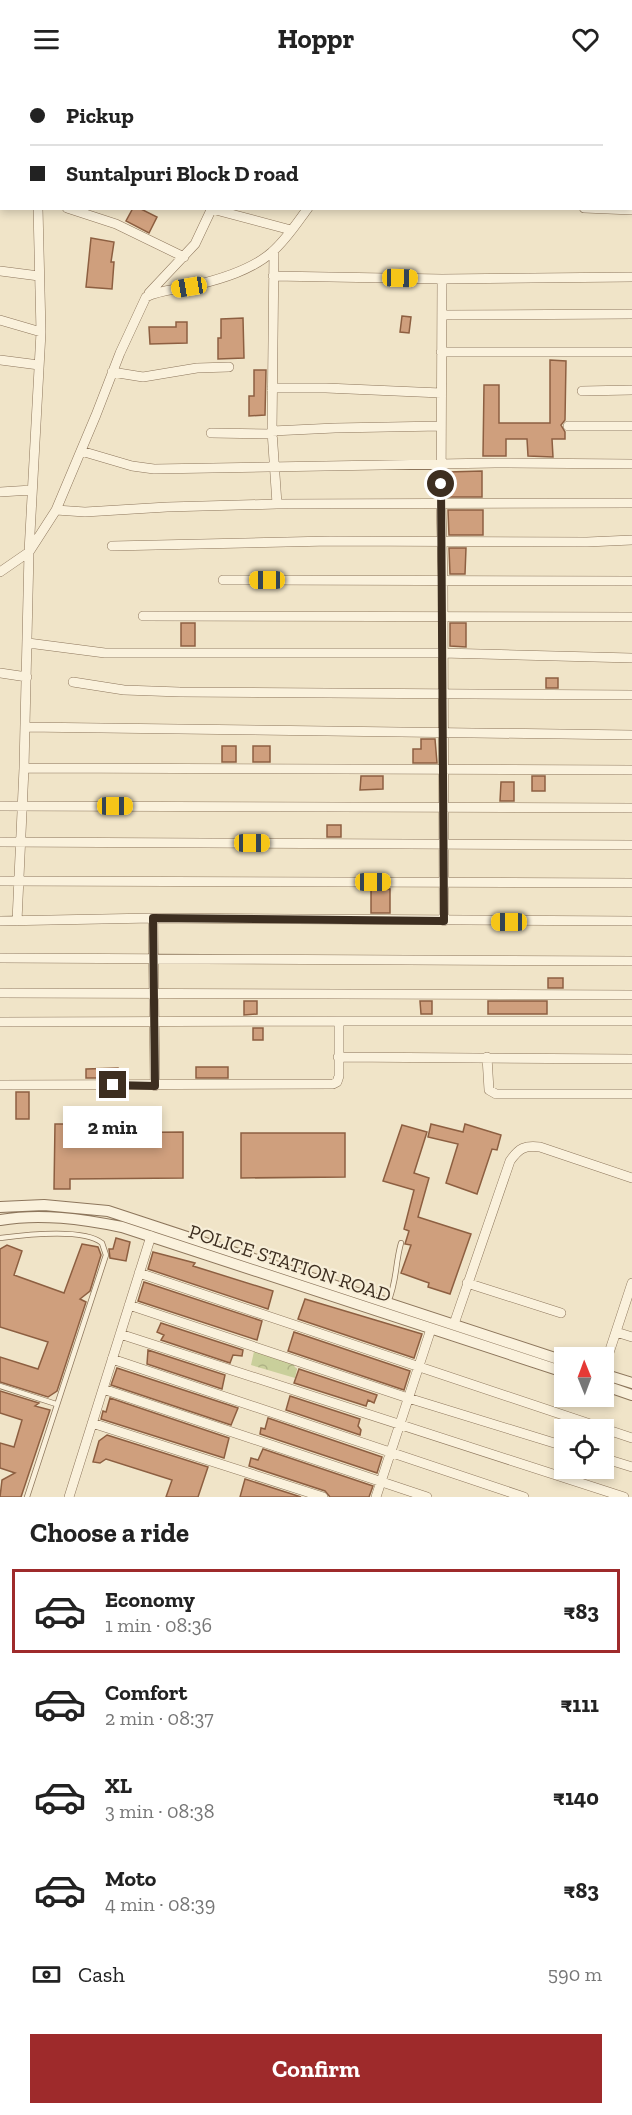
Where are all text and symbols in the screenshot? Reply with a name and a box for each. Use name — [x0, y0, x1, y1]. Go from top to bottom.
icon: menu — [30, 23, 63, 56]
text: Hoppr — [278, 23, 354, 55]
icon: heart — [569, 23, 602, 56]
text: Pickup — [66, 102, 134, 129]
text: Suntalpuri Block D road — [66, 160, 299, 187]
car — [382, 269, 418, 287]
car — [170, 275, 208, 299]
route start — [427, 470, 454, 497]
car — [249, 571, 285, 589]
car — [97, 797, 133, 815]
car — [234, 834, 270, 852]
car — [355, 873, 391, 891]
car — [491, 913, 527, 931]
route end — [99, 1071, 126, 1098]
callout: 2 min — [63, 1106, 162, 1148]
text: 2 min — [88, 1115, 137, 1139]
street label: POLICE STATION ROAD — [186, 1219, 394, 1307]
north arrow — [554, 1347, 614, 1407]
map controls — [554, 1347, 614, 1479]
button: locate — [554, 1419, 614, 1479]
text: Choose a ride — [30, 1517, 189, 1549]
icon: car — [33, 1584, 87, 1638]
text: Economy — [105, 1586, 195, 1613]
text: ₹83 — [564, 1598, 599, 1625]
text: 1 min · 08:36 — [105, 1613, 212, 1637]
icon: car — [33, 1677, 87, 1731]
text: Comfort — [105, 1679, 187, 1706]
text: ₹111 — [560, 1691, 599, 1718]
text: 2 min · 08:37 — [105, 1706, 214, 1730]
icon: car — [33, 1770, 87, 1824]
text: XL — [105, 1772, 132, 1799]
text: ₹140 — [553, 1784, 599, 1811]
text: 3 min · 08:38 — [105, 1799, 214, 1823]
icon: car — [33, 1863, 87, 1917]
text: Moto — [105, 1865, 156, 1892]
text: ₹83 — [564, 1877, 599, 1904]
text: 4 min · 08:39 — [105, 1892, 215, 1916]
icon: cash — [30, 1958, 63, 1991]
text: Cash — [78, 1961, 125, 1988]
text: 590 m — [548, 1962, 602, 1986]
button: Confirm — [30, 2034, 602, 2103]

